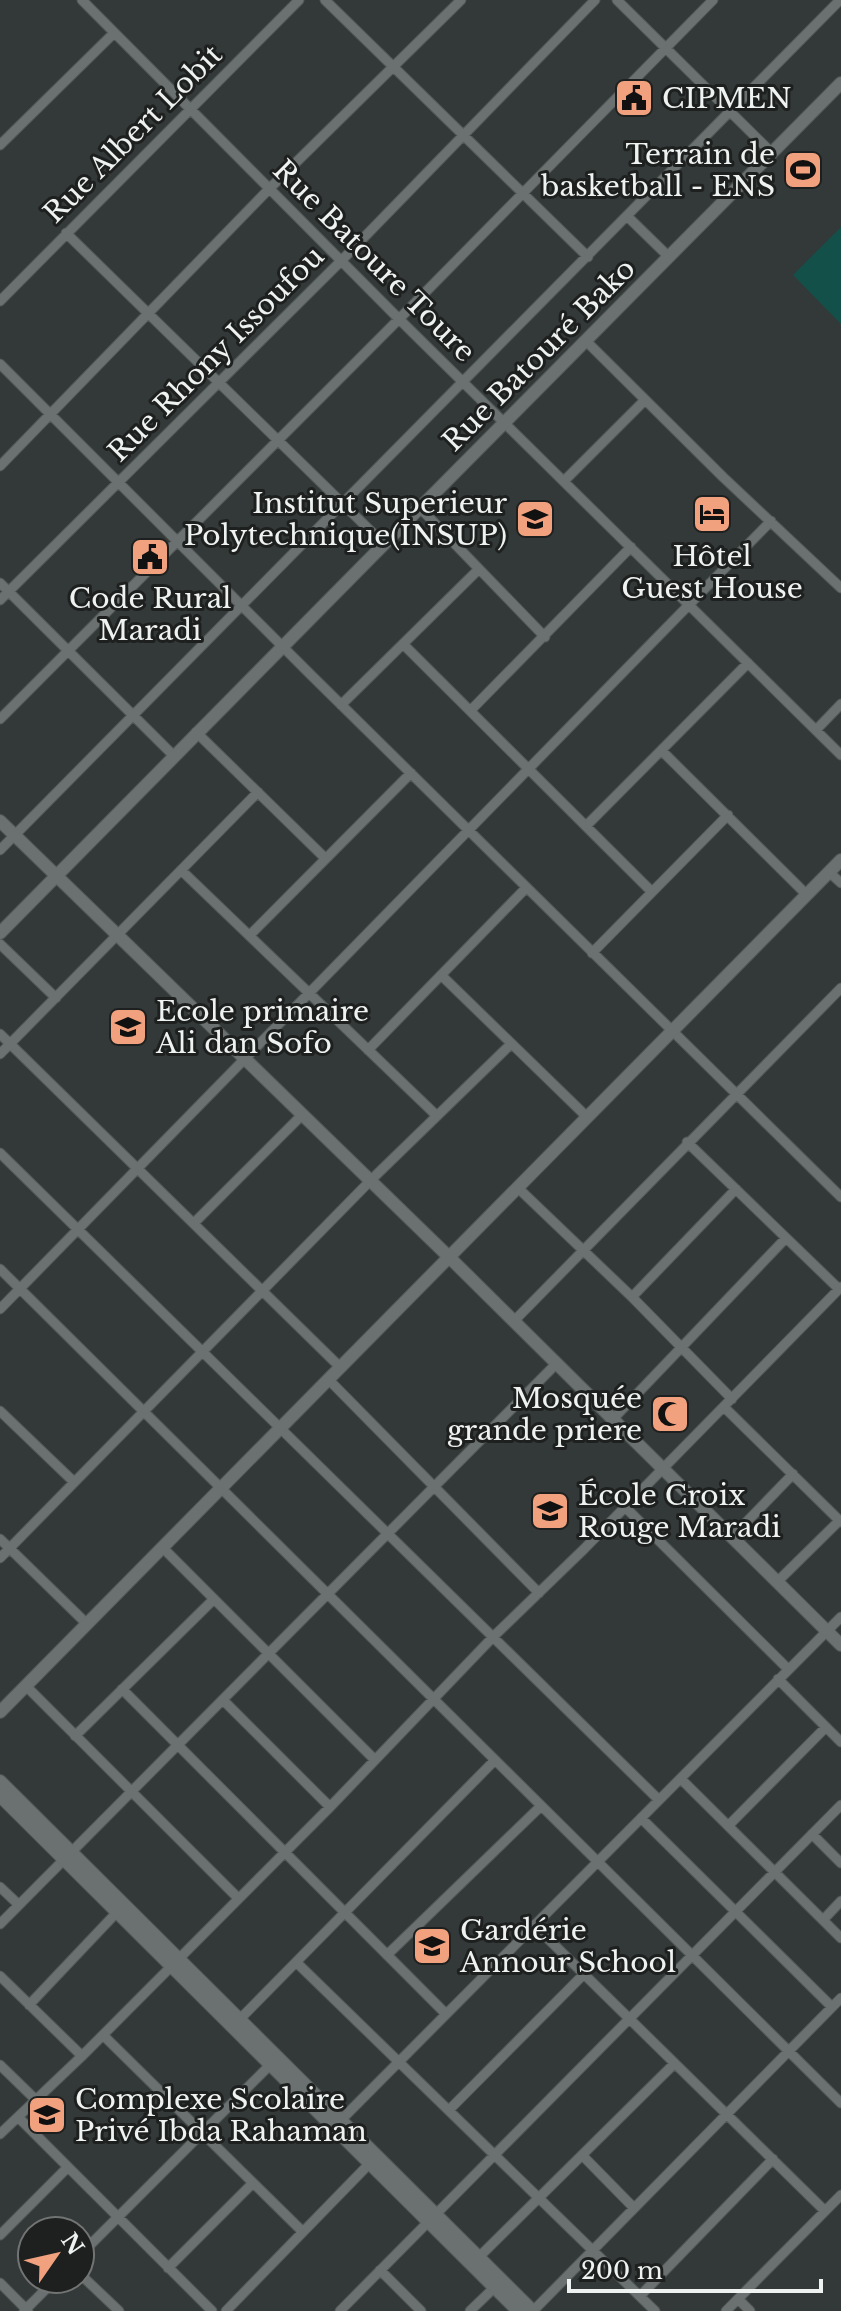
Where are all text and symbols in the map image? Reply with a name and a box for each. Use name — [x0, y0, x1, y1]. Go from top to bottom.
street label: Rue Albert Lobit — [36, 37, 230, 231]
public building icon: CIPMEN — [613, 77, 655, 119]
place label: CIPMEN — [662, 81, 791, 116]
place label: Terrain de basketball - ENS — [540, 137, 775, 204]
sports icon: Terrain de basketball - ENS — [782, 149, 824, 191]
street label: Rue Batoure Toure — [266, 153, 482, 369]
street label: Rue Rhony Issoufou — [101, 239, 331, 469]
street label: Rue Batouré Bako — [435, 251, 643, 459]
place label: Institut Superieur Polytechnique(INSUP) — [184, 486, 508, 553]
hotel icon: Hôtel Guest House — [691, 493, 733, 535]
school or university icon: Institut Superieur Polytechnique(INSUP) — [514, 498, 556, 540]
public building icon: Code Rural Maradi — [129, 536, 171, 578]
place label: Hôtel Guest House — [621, 539, 803, 606]
place label: Code Rural Maradi — [69, 581, 231, 648]
place label: Ecole primaire Ali dan Sofo — [155, 994, 369, 1061]
school or university icon: Ecole primaire Ali dan Sofo — [107, 1006, 149, 1048]
place label: Mosquée grande priere — [447, 1381, 642, 1448]
mosque icon: Mosquée grande priere — [649, 1393, 691, 1435]
place label: École Croix Rouge Maradi — [578, 1478, 781, 1545]
school or university icon: École Croix Rouge Maradi — [529, 1490, 571, 1532]
place label: Gardérie Annour School — [459, 1913, 676, 1980]
school or university icon: Gardérie Annour School — [411, 1925, 453, 1967]
place label: Complexe Scolaire Privé Ibda Rahaman — [75, 2082, 367, 2149]
school or university icon: Complexe Scolaire Privé Ibda Rahaman — [26, 2094, 68, 2136]
north arrow — [16, 2215, 96, 2295]
text: N — [55, 2228, 89, 2260]
scale bar — [569, 2243, 821, 2293]
text: 200 m — [581, 2256, 663, 2285]

